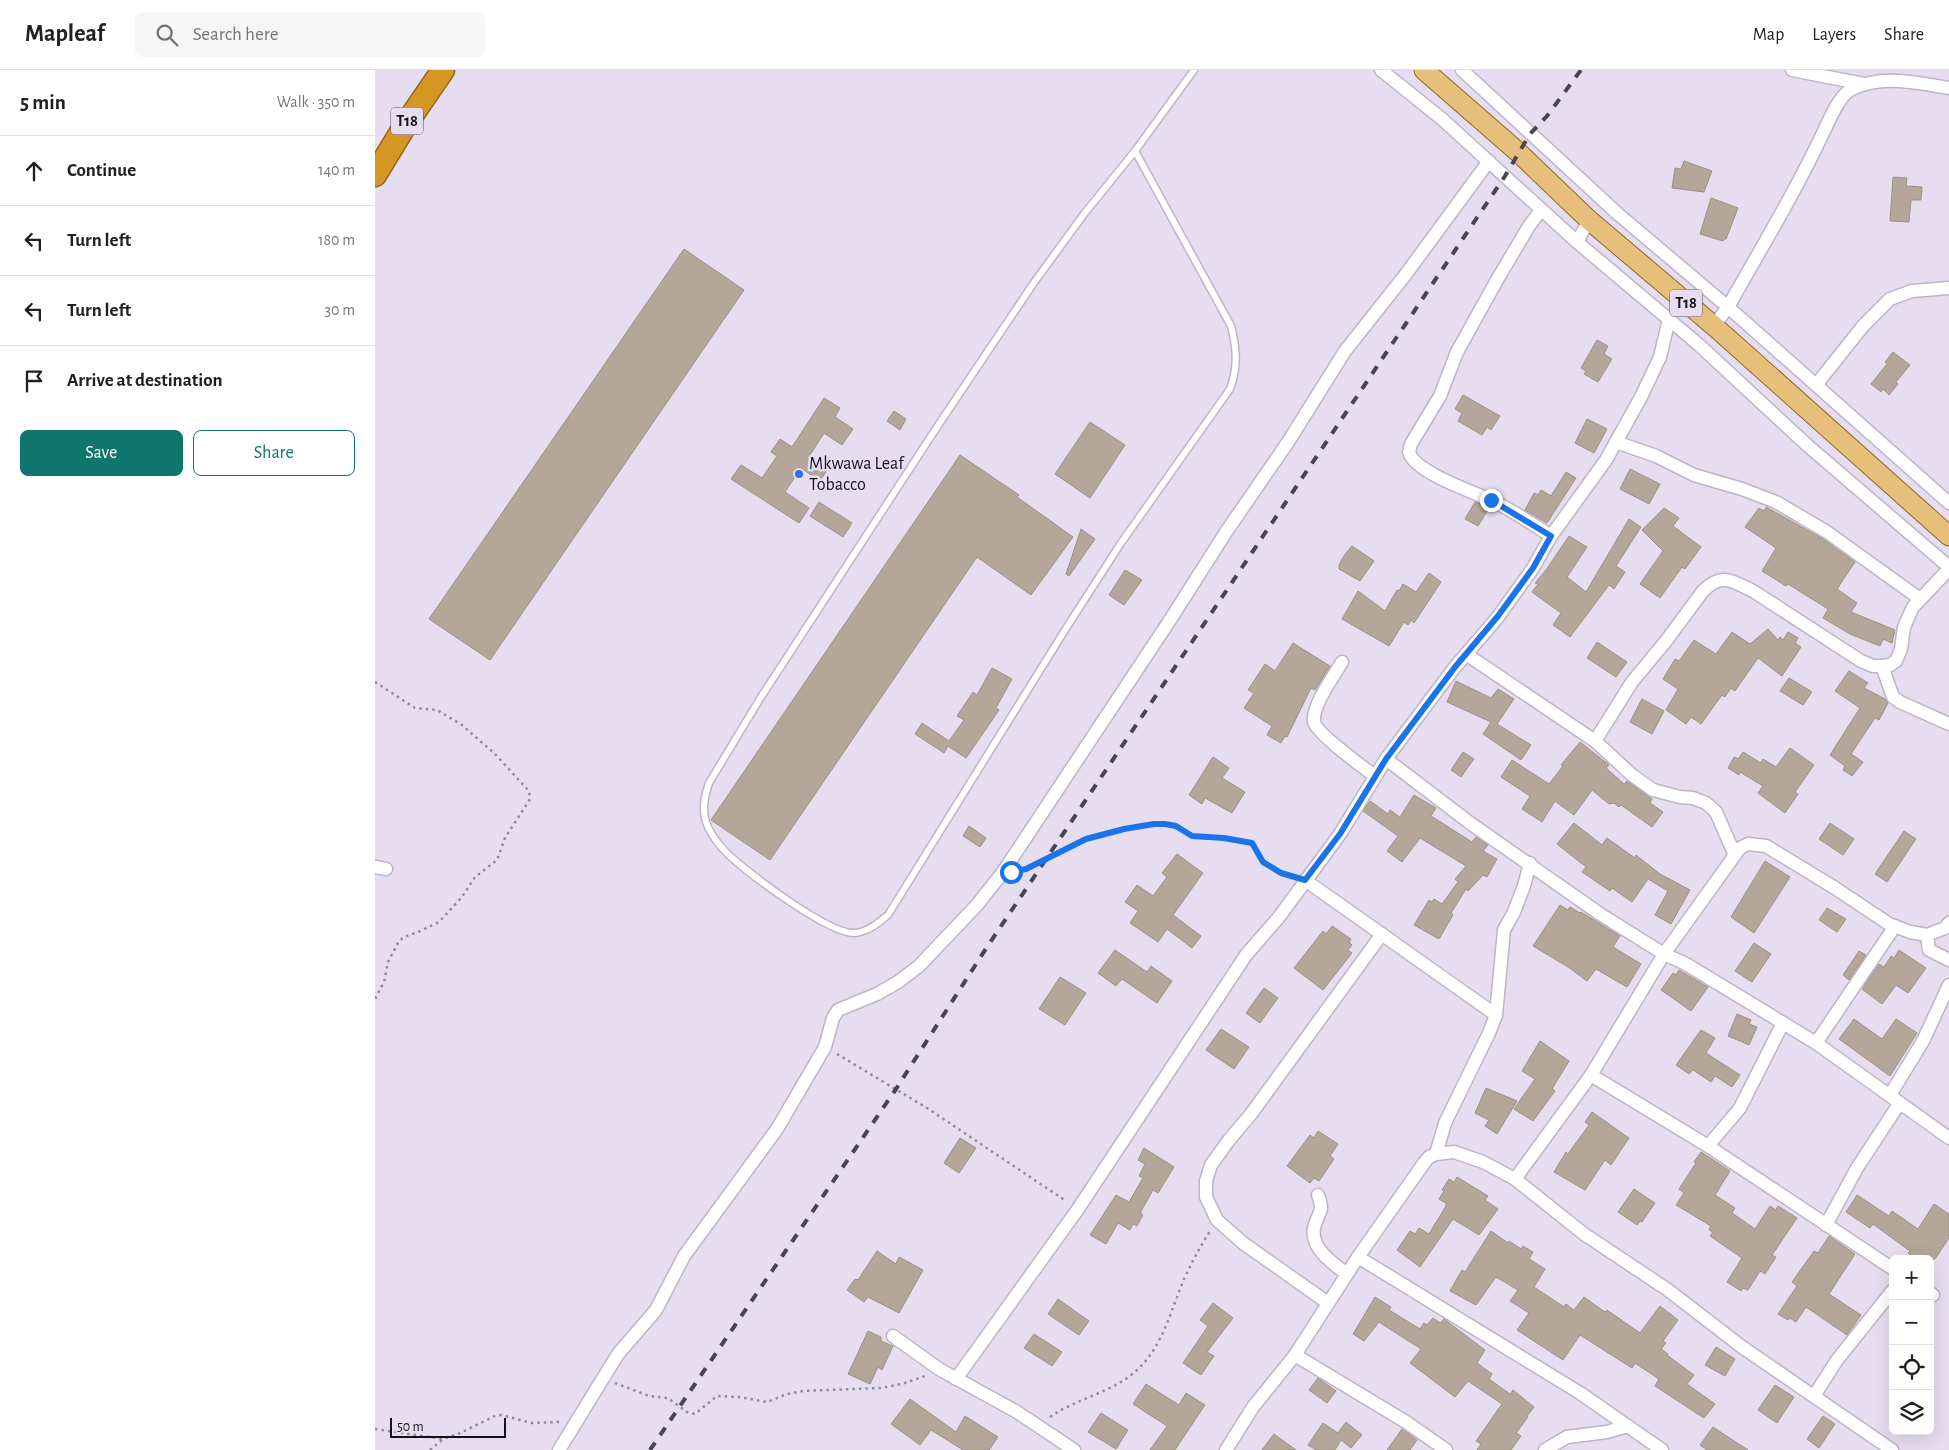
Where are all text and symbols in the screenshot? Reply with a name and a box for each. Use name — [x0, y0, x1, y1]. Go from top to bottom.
search box — [135, 12, 485, 57]
icon: search — [153, 21, 181, 49]
text: Mapleaf — [25, 22, 105, 46]
text: Search here — [193, 25, 279, 44]
text: Map — [1753, 26, 1784, 44]
text: Layers — [1812, 26, 1856, 44]
text: Share — [1884, 26, 1924, 44]
text: 5 min — [20, 92, 66, 113]
text: Walk · 350 m — [277, 94, 355, 110]
road number: T18 — [391, 107, 423, 134]
icon: ahead — [20, 157, 48, 185]
text: Continue — [67, 161, 136, 180]
text: 140 m — [318, 162, 355, 178]
icon: left — [20, 227, 48, 255]
text: Turn left — [67, 231, 131, 250]
text: 180 m — [318, 232, 355, 248]
road number: T18 — [1670, 290, 1702, 317]
icon: left — [20, 297, 48, 325]
text: Turn left — [67, 301, 131, 320]
text: 30 m — [325, 302, 355, 318]
icon: arrive — [20, 367, 48, 395]
text: Arrive at destination — [67, 371, 223, 390]
button: Save — [20, 430, 183, 476]
button: Share — [193, 430, 355, 476]
place label: Mkwawa Leaf Tobacco — [809, 455, 905, 494]
marker: Mkwawa Leaf Tobacco — [793, 468, 805, 480]
route end — [1480, 489, 1503, 512]
route start — [1000, 861, 1023, 884]
map controls — [1889, 1255, 1934, 1435]
button: + — [1889, 1255, 1934, 1300]
button: − — [1889, 1300, 1934, 1345]
button: locate — [1889, 1345, 1934, 1390]
button: layers — [1889, 1390, 1934, 1435]
scale bar — [390, 1415, 506, 1438]
text: 50 m — [397, 1420, 424, 1434]

